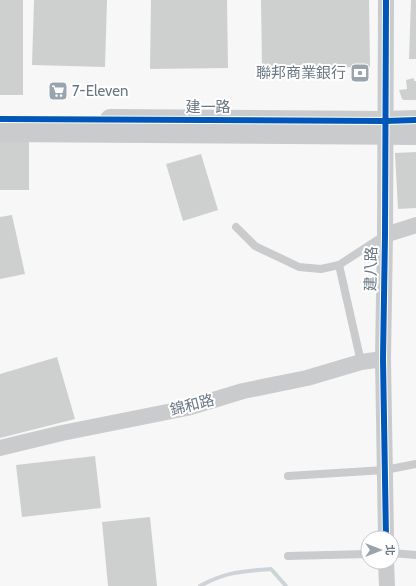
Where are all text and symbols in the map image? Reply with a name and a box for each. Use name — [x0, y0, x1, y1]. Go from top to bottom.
bank icon: 聯邦商業銀行 — [349, 62, 371, 84]
place label: 聯邦商業銀行 — [256, 64, 346, 82]
supermarket icon: 7-Eleven — [47, 80, 69, 102]
place label: 7-Eleven — [72, 82, 128, 100]
street label: 建一路 — [185, 98, 231, 116]
street label: 建八路 — [362, 246, 380, 292]
street label: 錦和路 — [168, 391, 216, 419]
north arrow — [360, 530, 400, 570]
text: 北 — [383, 545, 397, 556]

